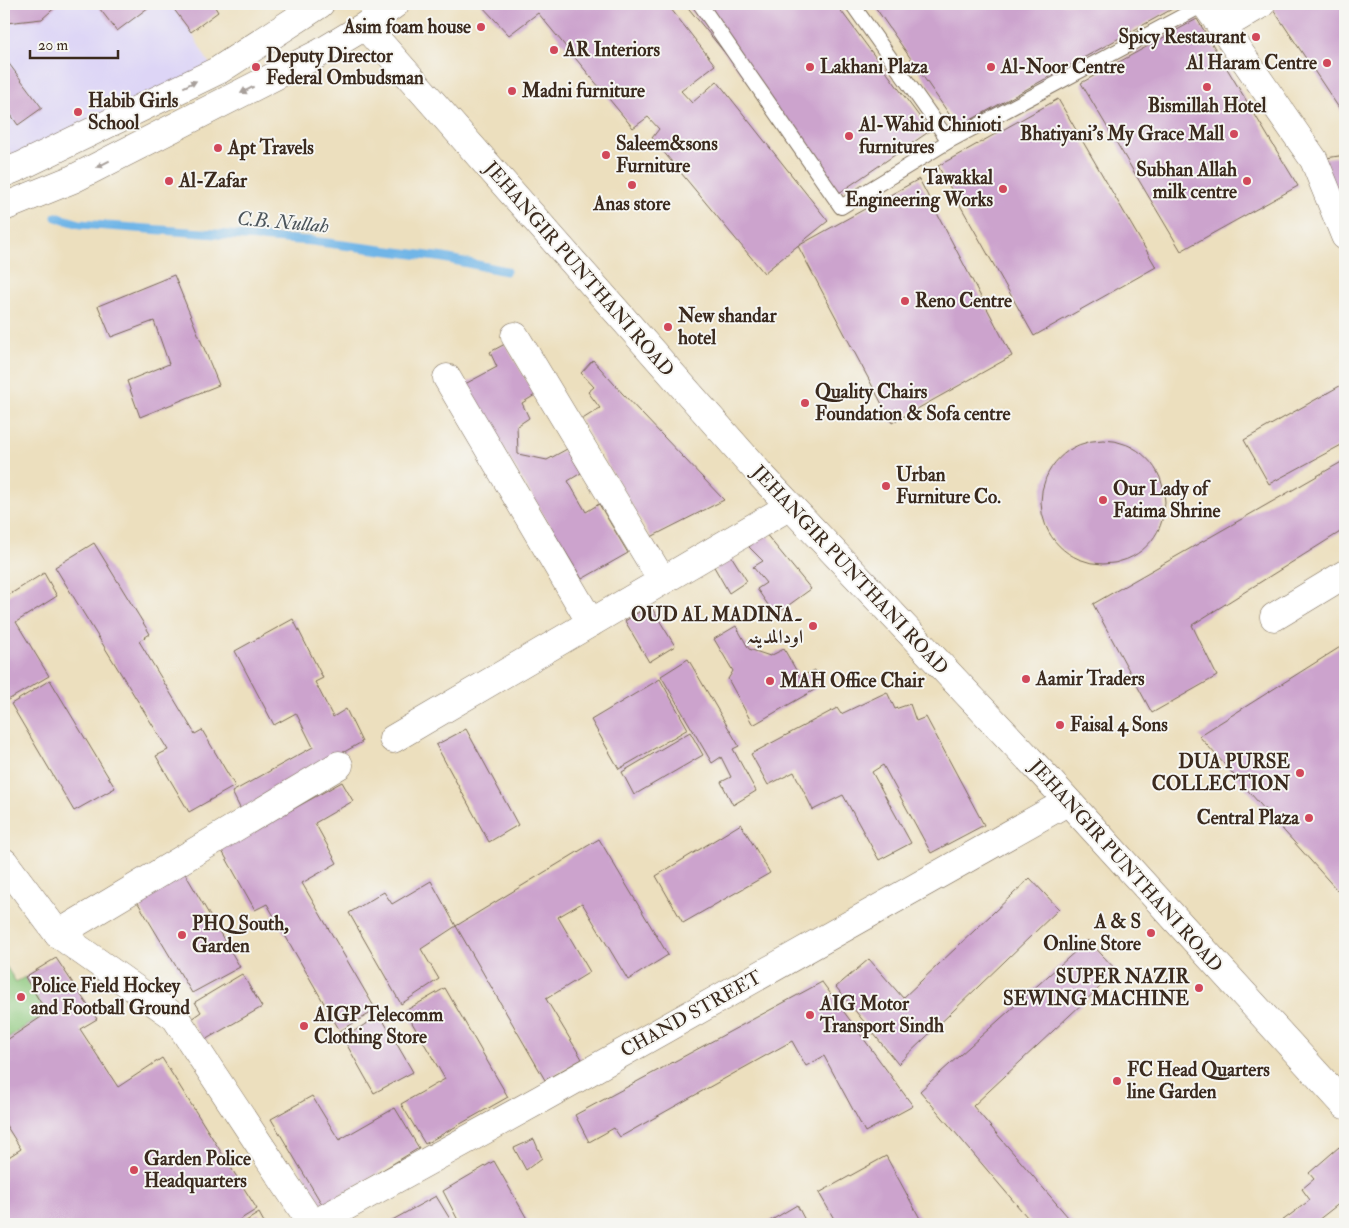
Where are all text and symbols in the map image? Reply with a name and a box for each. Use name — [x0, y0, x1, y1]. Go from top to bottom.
place label: Asim foam house — [342, 15, 471, 39]
marker: Asim foam house — [475, 21, 487, 33]
place label: Spicy Restaurant — [1118, 25, 1247, 50]
scale bar — [30, 28, 118, 60]
marker: Spicy Restaurant — [1250, 31, 1262, 43]
text: 20 m — [38, 36, 68, 55]
place label: AR Interiors — [563, 38, 660, 62]
place label: Deputy Director Federal Ombudsman — [266, 44, 424, 90]
marker: AR Interiors — [548, 44, 560, 56]
place label: Al Haram Centre — [1185, 51, 1317, 75]
place label: Lakhani Plaza — [820, 55, 929, 79]
place label: Al-Noor Centre — [1000, 55, 1125, 79]
marker: Al Haram Centre — [1321, 57, 1333, 69]
marker: Deputy Director Federal Ombudsman — [250, 61, 262, 73]
marker: Lakhani Plaza — [804, 61, 816, 73]
marker: Al-Noor Centre — [985, 61, 997, 73]
place label: Madni furniture — [521, 79, 645, 103]
one-way arrow — [183, 80, 197, 88]
marker: Bismillah Hotel — [1201, 81, 1213, 93]
marker: Madni furniture — [506, 85, 518, 97]
one-way arrow — [240, 86, 255, 94]
place label: Habib Girls School — [88, 89, 179, 135]
place label: Bismillah Hotel — [1148, 94, 1266, 118]
marker: Habib Girls School — [72, 106, 84, 118]
place label: Al-Wahid Chinioti furnitures — [858, 113, 1002, 159]
place label: Bhatiyani's My Grace Mall — [1020, 122, 1224, 147]
marker: Bhatiyani's My Grace Mall — [1228, 128, 1240, 140]
marker: Al-Wahid Chinioti furnitures — [843, 130, 855, 142]
place label: Saleem&sons Furniture — [616, 132, 718, 178]
place label: Apt Travels — [227, 136, 314, 161]
marker: Apt Travels — [212, 142, 224, 154]
marker: Saleem&sons Furniture — [600, 149, 612, 161]
street label: JEHANGIR PUNTHANI ROAD — [478, 156, 679, 382]
place label: Subhan Allah milk centre — [1136, 158, 1237, 204]
one-way arrow — [96, 160, 110, 168]
place label: Tawakkal Engineering Works — [845, 166, 993, 213]
place label: Al-Zafar — [178, 169, 248, 193]
marker: Al-Zafar — [163, 175, 175, 187]
marker: Subhan Allah milk centre — [1241, 175, 1253, 187]
marker: Anas store — [626, 179, 638, 191]
marker: Tawakkal Engineering Works — [997, 183, 1009, 195]
place label: Anas store — [593, 192, 671, 216]
water label: C.B. Nullah — [236, 206, 330, 238]
place label: Reno Centre — [915, 289, 1012, 313]
marker: Reno Centre — [899, 295, 911, 307]
place label: New shandar hotel — [677, 304, 777, 350]
marker: New shandar hotel — [662, 321, 674, 333]
place label: Quality Chairs Foundation & Sofa centre — [815, 380, 1010, 426]
marker: Quality Chairs Foundation & Sofa centre — [799, 397, 811, 409]
street label: JEHANGIR PUNTHANI ROAD — [746, 460, 953, 680]
place label: Urban Furniture Co. — [896, 463, 1001, 509]
place label: Our Lady of Fatima Shrine — [1113, 477, 1220, 523]
marker: Urban Furniture Co. — [880, 480, 892, 492]
marker: Our Lady of Fatima Shrine — [1097, 494, 1109, 506]
place label: OUD AL MADINA۔ اودالمدینہ — [631, 603, 803, 649]
marker: OUD AL MADINA۔ اودالمدینہ — [807, 620, 819, 632]
place label: Aamir Traders — [1035, 667, 1145, 691]
place label: MAH Office Chair — [779, 669, 925, 693]
marker: Aamir Traders — [1020, 673, 1032, 685]
marker: MAH Office Chair — [764, 675, 776, 687]
place label: Faisal 4 Sons — [1070, 713, 1168, 737]
marker: Faisal 4 Sons — [1054, 719, 1066, 731]
place label: DUA PURSE COLLECTION — [1152, 750, 1291, 796]
street label: JEHANGIR PUNTHANI ROAD — [1024, 754, 1228, 977]
marker: DUA PURSE COLLECTION — [1294, 767, 1306, 779]
place label: Central Plaza — [1197, 806, 1300, 830]
marker: Central Plaza — [1303, 812, 1315, 824]
place label: A & S Online Store — [1043, 910, 1141, 956]
place label: PHQ South, Garden — [192, 912, 289, 958]
marker: A & S Online Store — [1145, 927, 1157, 939]
marker: PHQ South, Garden — [176, 929, 188, 941]
street label: CHAND STREET — [616, 965, 766, 1063]
place label: SUPER NAZIR SEWING MACHINE — [1003, 965, 1190, 1011]
place label: Police Field Hockey and Football Ground — [31, 974, 190, 1020]
marker: SUPER NAZIR SEWING MACHINE — [1193, 982, 1205, 994]
marker: Police Field Hockey and Football Ground — [15, 991, 27, 1003]
place label: AIG Motor Transport Sindh — [819, 992, 944, 1039]
place label: AIGP Telecomm Clothing Store — [313, 1003, 444, 1050]
marker: AIG Motor Transport Sindh — [804, 1009, 816, 1021]
marker: AIGP Telecomm Clothing Store — [298, 1020, 310, 1032]
place label: FC Head Quarters line Garden — [1126, 1058, 1270, 1104]
marker: FC Head Quarters line Garden — [1111, 1075, 1123, 1087]
place label: Garden Police Headquarters — [144, 1147, 251, 1194]
marker: Garden Police Headquarters — [128, 1164, 140, 1176]

